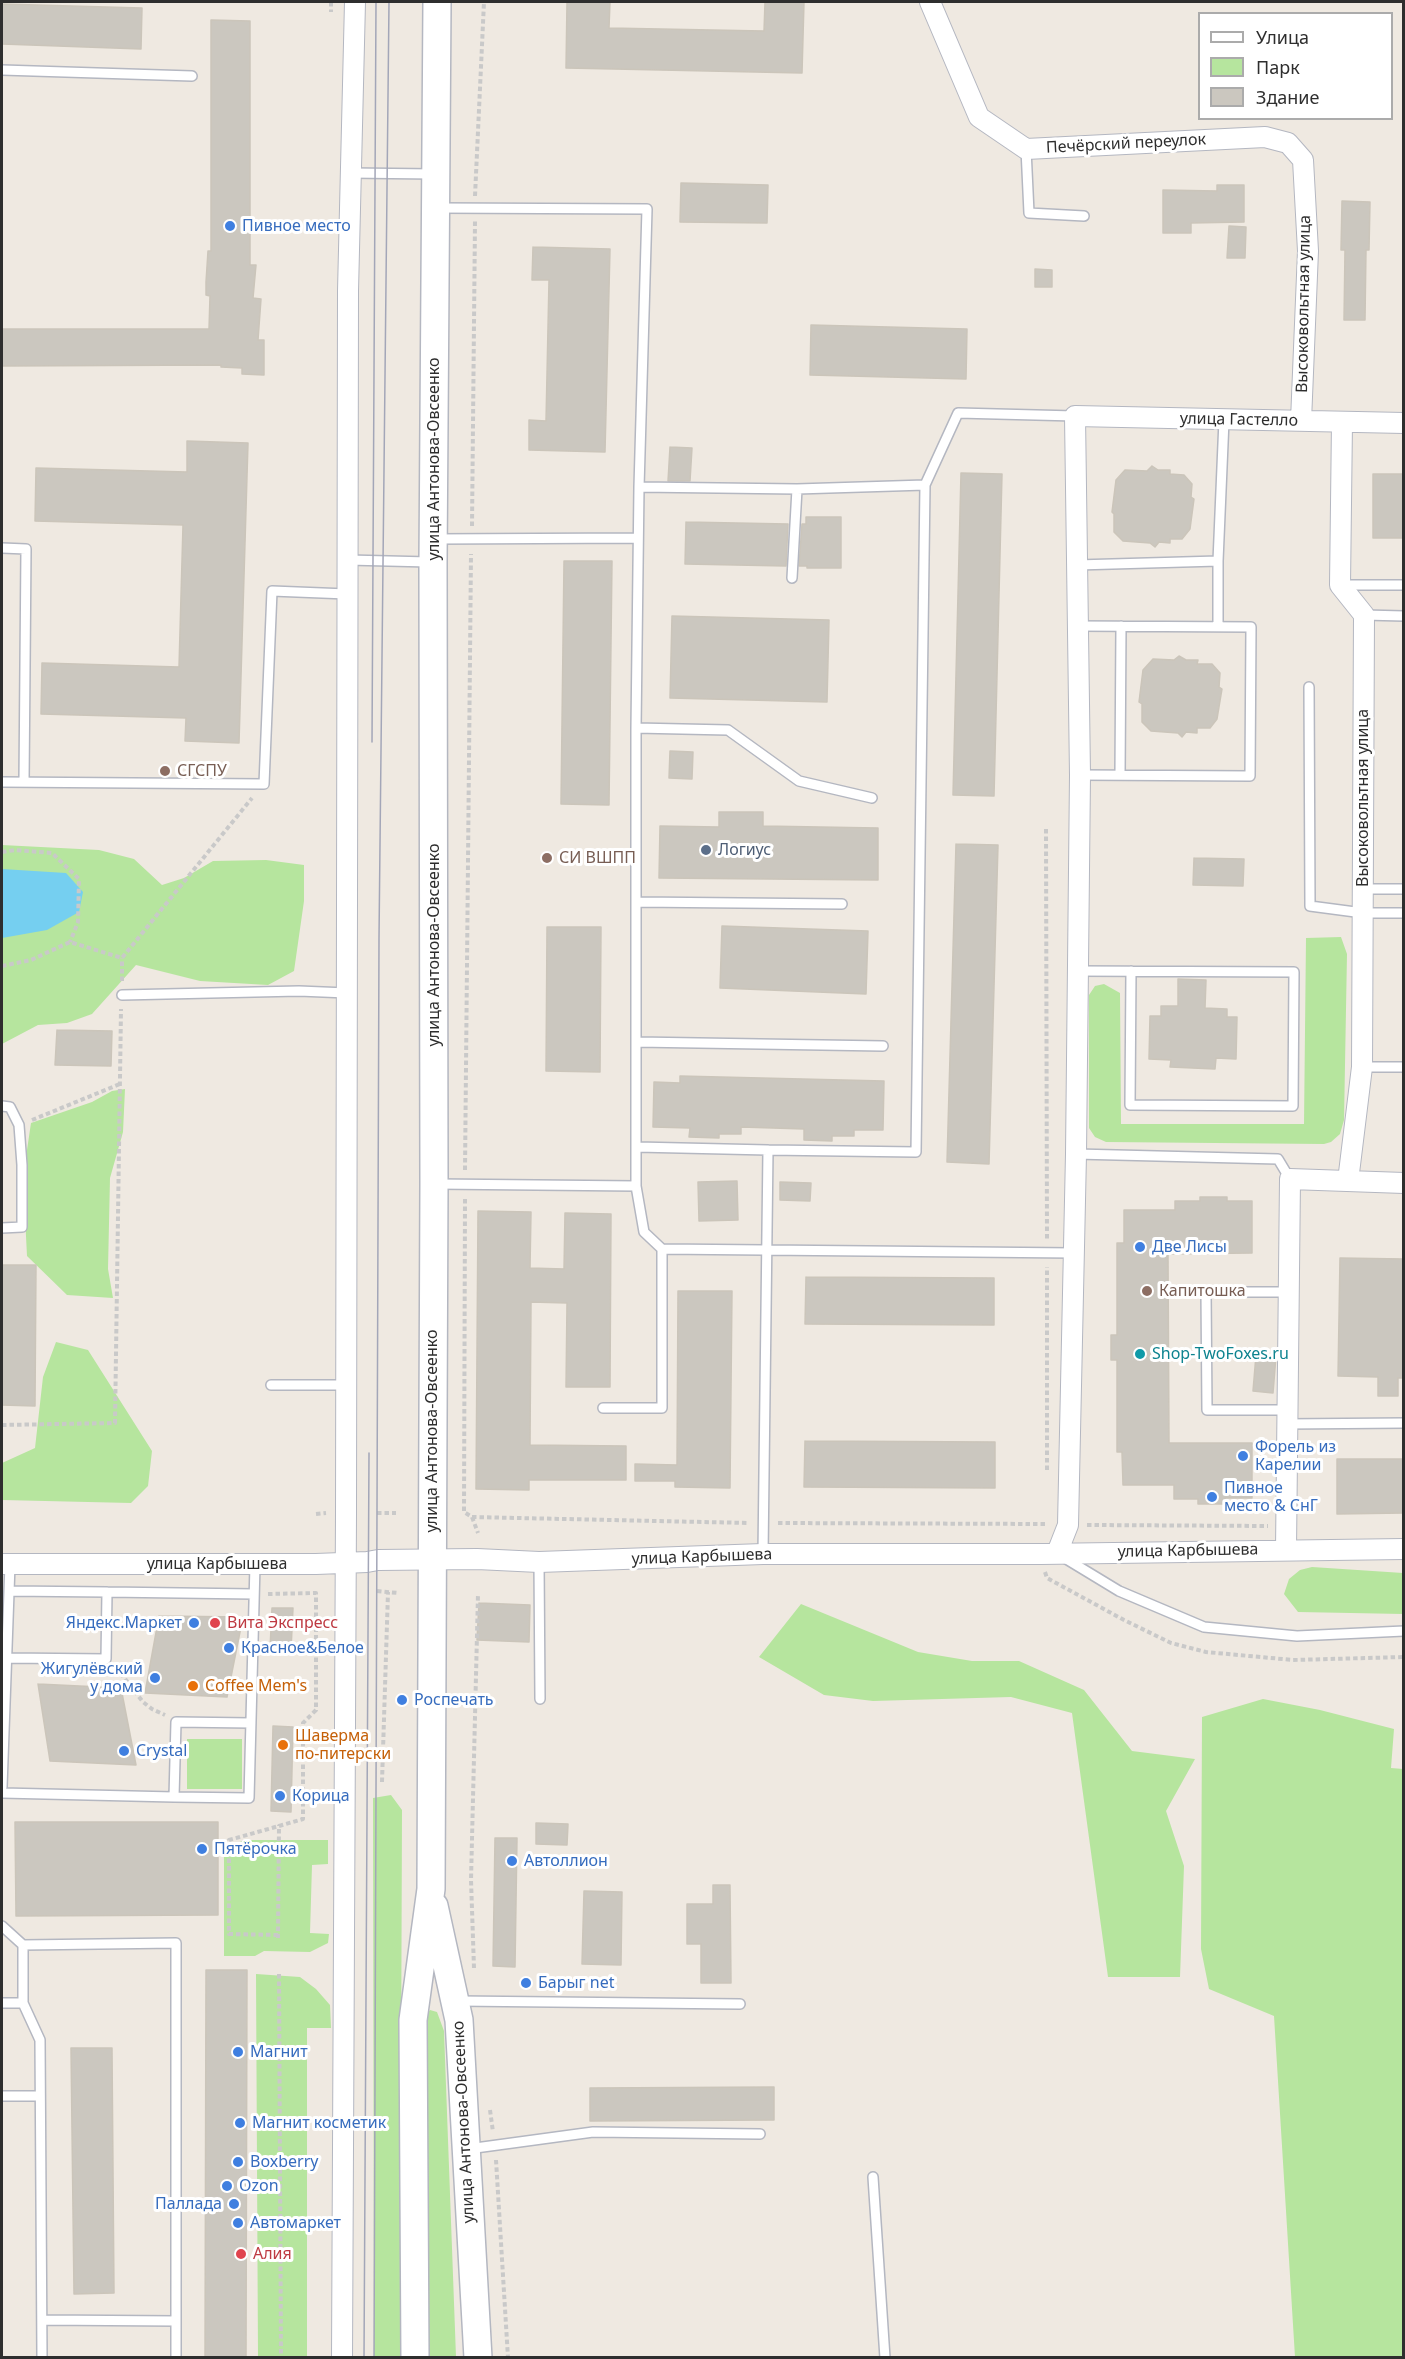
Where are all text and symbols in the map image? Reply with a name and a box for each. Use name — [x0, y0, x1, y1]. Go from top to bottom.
legend — [1198, 12, 1393, 120]
text: Улица — [1256, 25, 1309, 49]
text: Парк — [1256, 55, 1300, 79]
text: Здание — [1256, 85, 1319, 109]
street label: Печёрский переулок — [1046, 130, 1206, 158]
street label: Высоковольтная улица — [1293, 215, 1315, 393]
place label: Пивное место — [242, 216, 351, 236]
marker: Пивное место — [223, 219, 237, 233]
street label: улица Антонова-Овсеенко — [424, 358, 444, 560]
street label: улица Гастелло — [1180, 409, 1298, 431]
street label: Высоковольтная улица — [1353, 709, 1373, 887]
place label: СГСПУ — [177, 761, 227, 781]
marker: СГСПУ — [158, 764, 172, 778]
place label: Логиус — [718, 840, 771, 860]
marker: Логиус — [699, 843, 713, 857]
street label: улица Антонова-Овсеенко — [424, 844, 444, 1046]
place label: СИ ВШПП — [559, 848, 636, 868]
marker: СИ ВШПП — [540, 851, 554, 865]
place label: Две Лисы — [1152, 1237, 1227, 1257]
marker: Две Лисы — [1133, 1240, 1147, 1254]
place label: Капитошка — [1159, 1281, 1246, 1301]
marker: Капитошка — [1140, 1284, 1154, 1298]
street label: улица Антонова-Овсеенко — [422, 1330, 442, 1532]
place label: Shop-TwoFoxes.ru — [1152, 1344, 1289, 1364]
marker: Shop-TwoFoxes.ru — [1133, 1347, 1147, 1361]
place label: Форель из Карелии — [1255, 1437, 1336, 1475]
marker: Форель из Карелии — [1236, 1449, 1250, 1463]
place label: Пивное место & СнГ — [1224, 1478, 1318, 1516]
marker: Пивное место & СнГ — [1205, 1490, 1219, 1504]
street label: улица Карбышева — [1117, 1540, 1259, 1562]
street label: улица Карбышева — [631, 1545, 773, 1569]
street label: улица Карбышева — [147, 1554, 287, 1574]
place label: Яндекс.Маркет — [66, 1613, 182, 1633]
place label: Вита Экспресс — [227, 1613, 338, 1633]
marker: Яндекс.Маркет — [187, 1616, 201, 1630]
marker: Вита Экспресс — [208, 1616, 222, 1630]
place label: Красное&Белое — [241, 1638, 364, 1658]
marker: Красное&Белое — [222, 1641, 236, 1655]
place label: Жигулёвский у дома — [41, 1659, 143, 1697]
marker: Жигулёвский у дома — [148, 1671, 162, 1685]
place label: Coffee Mem's — [205, 1676, 307, 1696]
marker: Coffee Mem's — [186, 1679, 200, 1693]
place label: Роспечать — [414, 1690, 494, 1710]
marker: Роспечать — [395, 1693, 409, 1707]
place label: Шаверма по-питерски — [295, 1726, 391, 1764]
marker: Шаверма по-питерски — [276, 1738, 290, 1752]
place label: Crystal — [136, 1741, 187, 1761]
marker: Crystal — [117, 1744, 131, 1758]
place label: Корица — [292, 1786, 350, 1806]
marker: Корица — [273, 1789, 287, 1803]
place label: Пятёрочка — [214, 1839, 297, 1859]
marker: Пятёрочка — [195, 1842, 209, 1856]
place label: Автоллион — [524, 1851, 608, 1871]
marker: Автоллион — [505, 1854, 519, 1868]
place label: Барыг net — [538, 1973, 614, 1993]
marker: Барыг net — [519, 1976, 533, 1990]
street label: улица Антонова-Овсеенко — [449, 2020, 479, 2224]
place label: Магнит — [250, 2042, 308, 2062]
marker: Магнит — [231, 2045, 245, 2059]
place label: Магнит косметик — [252, 2113, 386, 2133]
marker: Магнит косметик — [233, 2116, 247, 2130]
place label: Boxberry — [250, 2152, 318, 2172]
marker: Boxberry — [231, 2155, 245, 2169]
place label: Ozon — [239, 2176, 279, 2196]
marker: Ozon — [220, 2179, 234, 2193]
place label: Паллада — [155, 2194, 222, 2214]
marker: Паллада — [227, 2197, 241, 2211]
place label: Автомаркет — [250, 2213, 341, 2233]
marker: Автомаркет — [231, 2216, 245, 2230]
place label: Алия — [253, 2244, 292, 2264]
marker: Алия — [234, 2247, 248, 2261]

